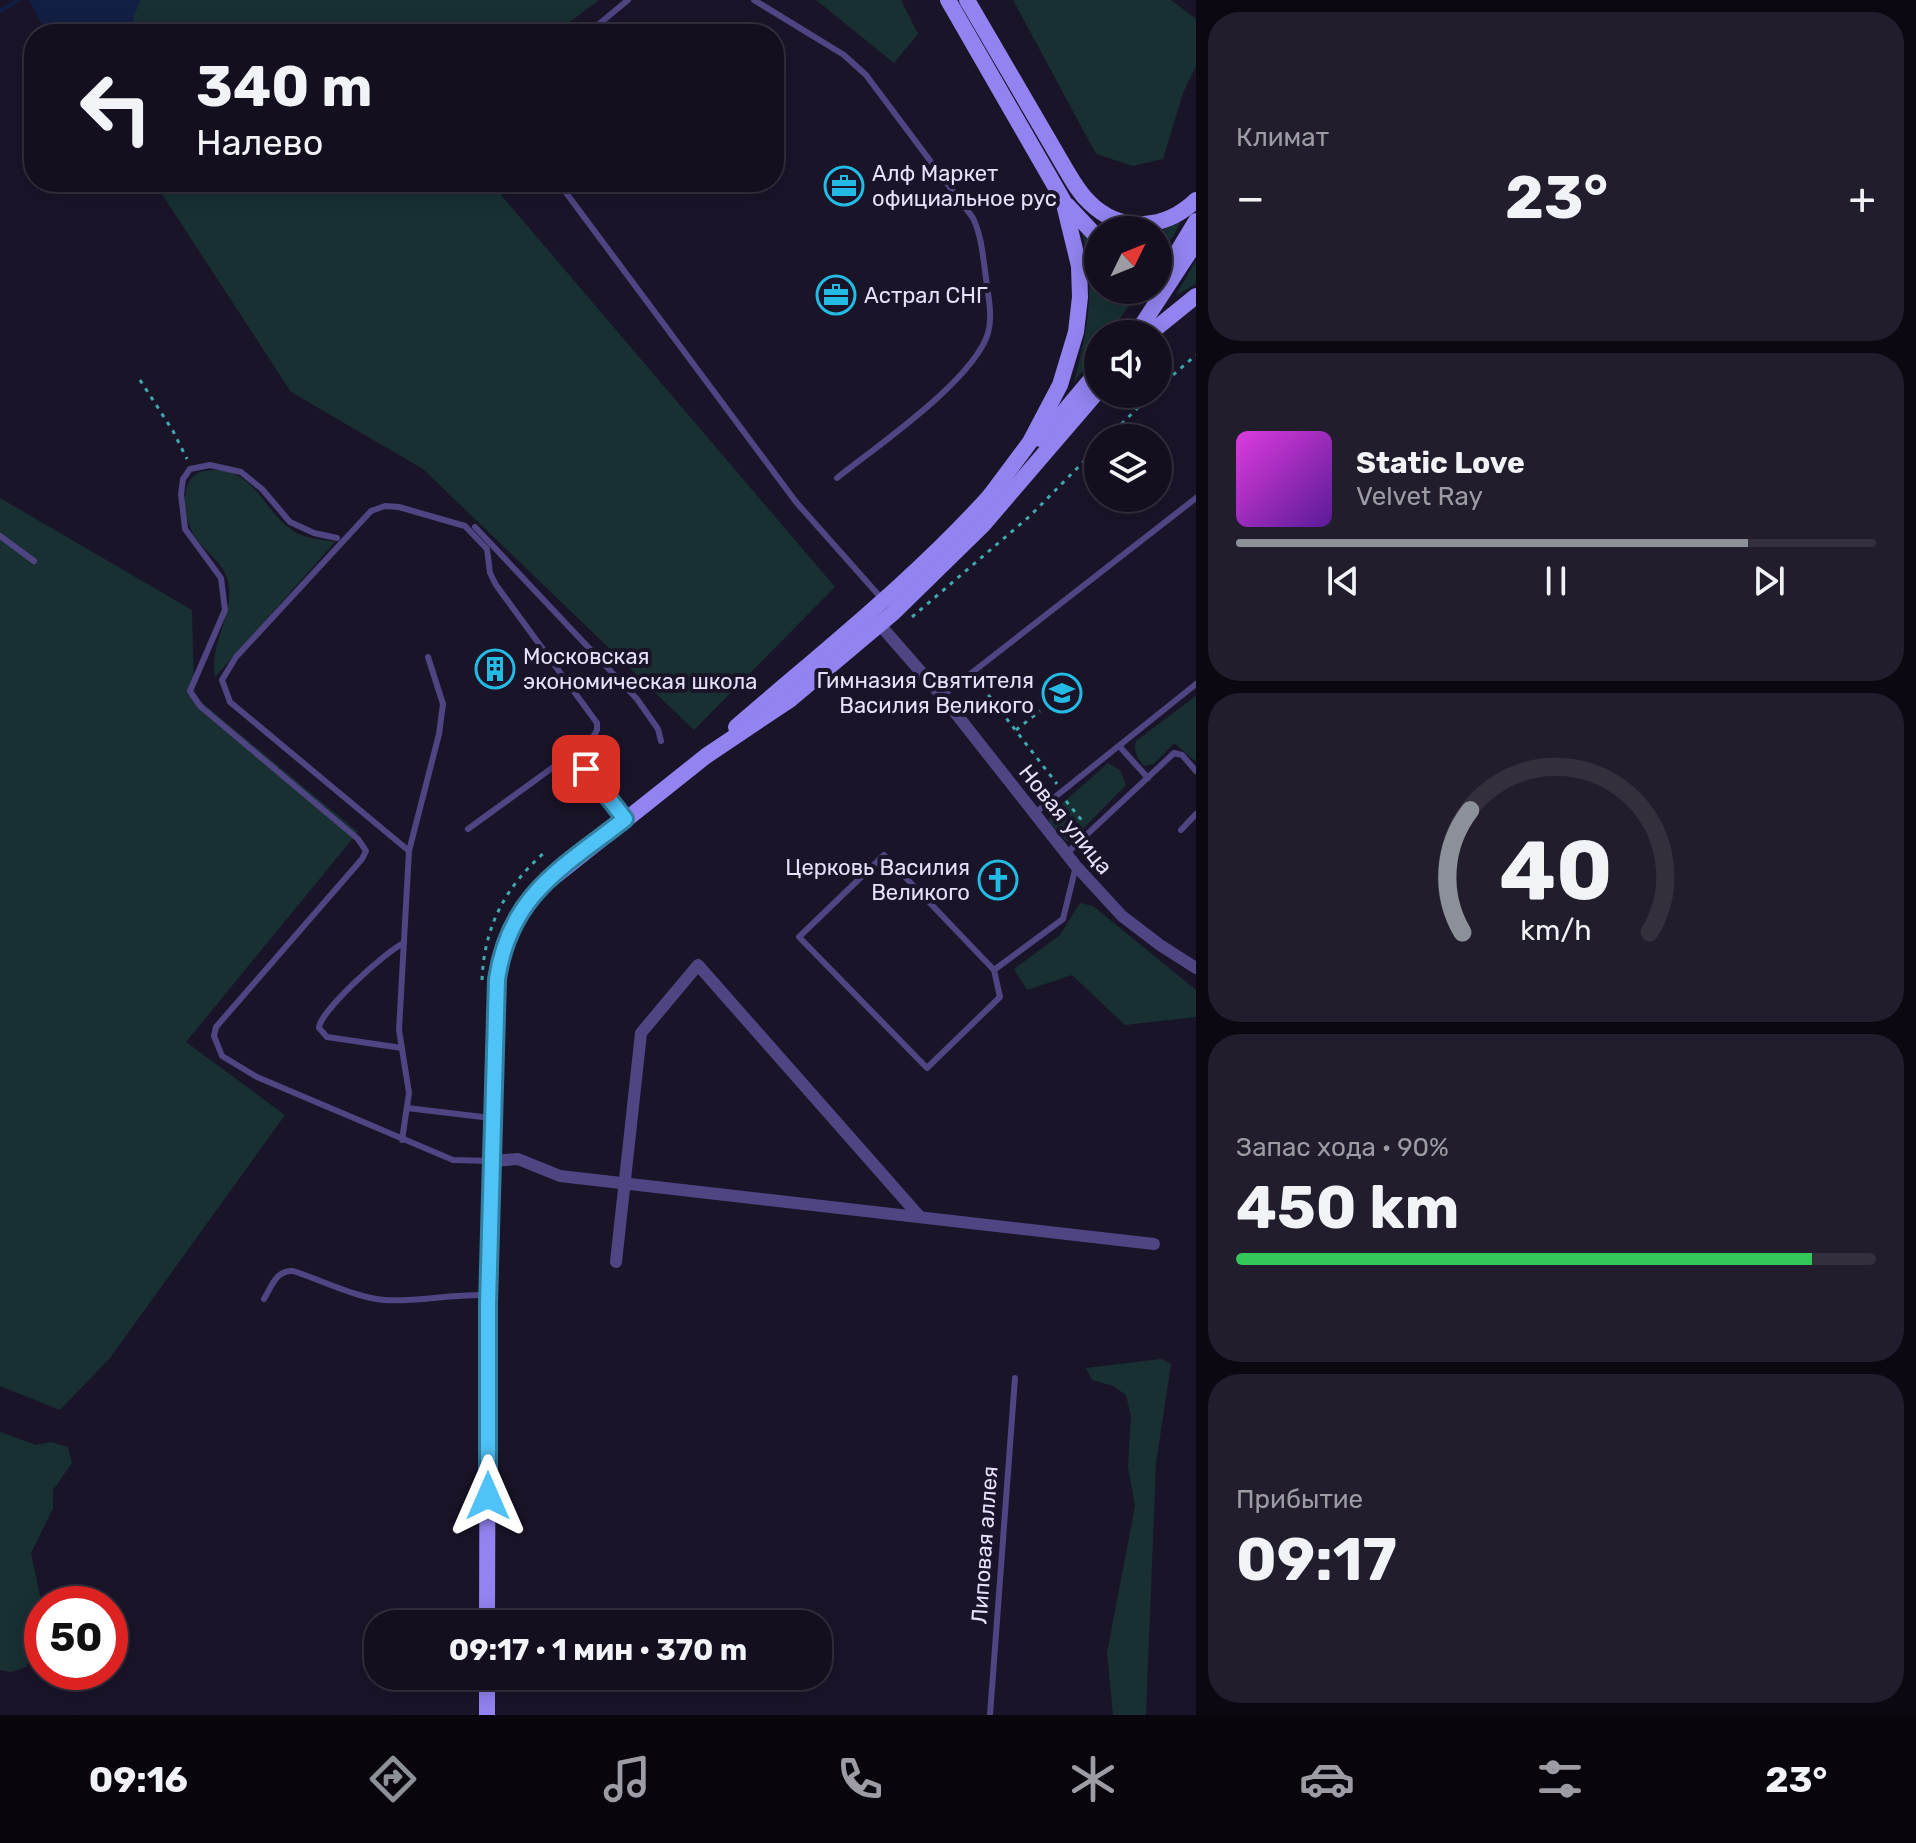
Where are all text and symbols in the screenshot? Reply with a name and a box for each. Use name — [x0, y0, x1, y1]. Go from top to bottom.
text: 340 m — [196, 54, 372, 120]
icon: left — [64, 56, 168, 160]
text: Налево — [196, 121, 323, 164]
text: Климат — [1236, 122, 1329, 153]
place label: Алф Маркет официальное рус — [872, 160, 1057, 212]
text: 23° — [1505, 162, 1608, 233]
office icon: Алф Маркет официальное рус — [823, 165, 865, 207]
text: − — [1236, 172, 1265, 224]
text: + — [1849, 172, 1876, 224]
north arrow — [1084, 216, 1172, 304]
map controls — [1084, 216, 1172, 512]
office icon: Астрал СНГ — [815, 274, 857, 316]
place label: Астрал СНГ — [864, 282, 988, 309]
button: sound — [1084, 320, 1172, 408]
button: layers — [1084, 424, 1172, 512]
text: Static Love — [1356, 445, 1525, 481]
text: Velvet Ray — [1356, 481, 1483, 512]
icon: previous — [1321, 559, 1365, 603]
icon: pause — [1534, 559, 1578, 603]
icon: next — [1747, 559, 1791, 603]
place label: Московская экономическая школа — [523, 643, 757, 695]
building icon: Московская экономическая школа — [474, 648, 516, 690]
place label: Гимназия Святителя Василия Великого — [816, 667, 1034, 719]
school or university icon: Гимназия Святителя Василия Великого — [1041, 672, 1083, 714]
pin — [552, 735, 620, 803]
icon: arrive — [564, 747, 608, 791]
street label: Новая улица — [1013, 759, 1118, 880]
text: 40 — [1499, 821, 1613, 920]
place label: Церковь Василия Великого — [785, 854, 970, 906]
church icon: Церковь Василия Великого — [977, 859, 1019, 901]
text: km/h — [1520, 914, 1592, 948]
text: Запас хода · 90% — [1236, 1132, 1449, 1163]
text: 450 km — [1236, 1172, 1459, 1243]
position arrow — [446, 1454, 530, 1538]
street label: Липовая аллея — [966, 1465, 1003, 1625]
text: Прибытие — [1236, 1484, 1363, 1515]
text: 09:17 — [1236, 1524, 1397, 1595]
speed limit sign: 50 — [24, 1586, 128, 1690]
text: 09:17 · 1 мин · 370 m — [449, 1632, 747, 1668]
icon: directions — [365, 1751, 421, 1807]
icon: music — [599, 1751, 655, 1807]
icon: phone — [832, 1751, 888, 1807]
icon: climate — [1065, 1751, 1121, 1807]
icon: car — [1299, 1751, 1355, 1807]
icon: filters — [1532, 1751, 1588, 1807]
text: 09:16 — [89, 1758, 188, 1801]
text: 23° — [1765, 1758, 1827, 1801]

